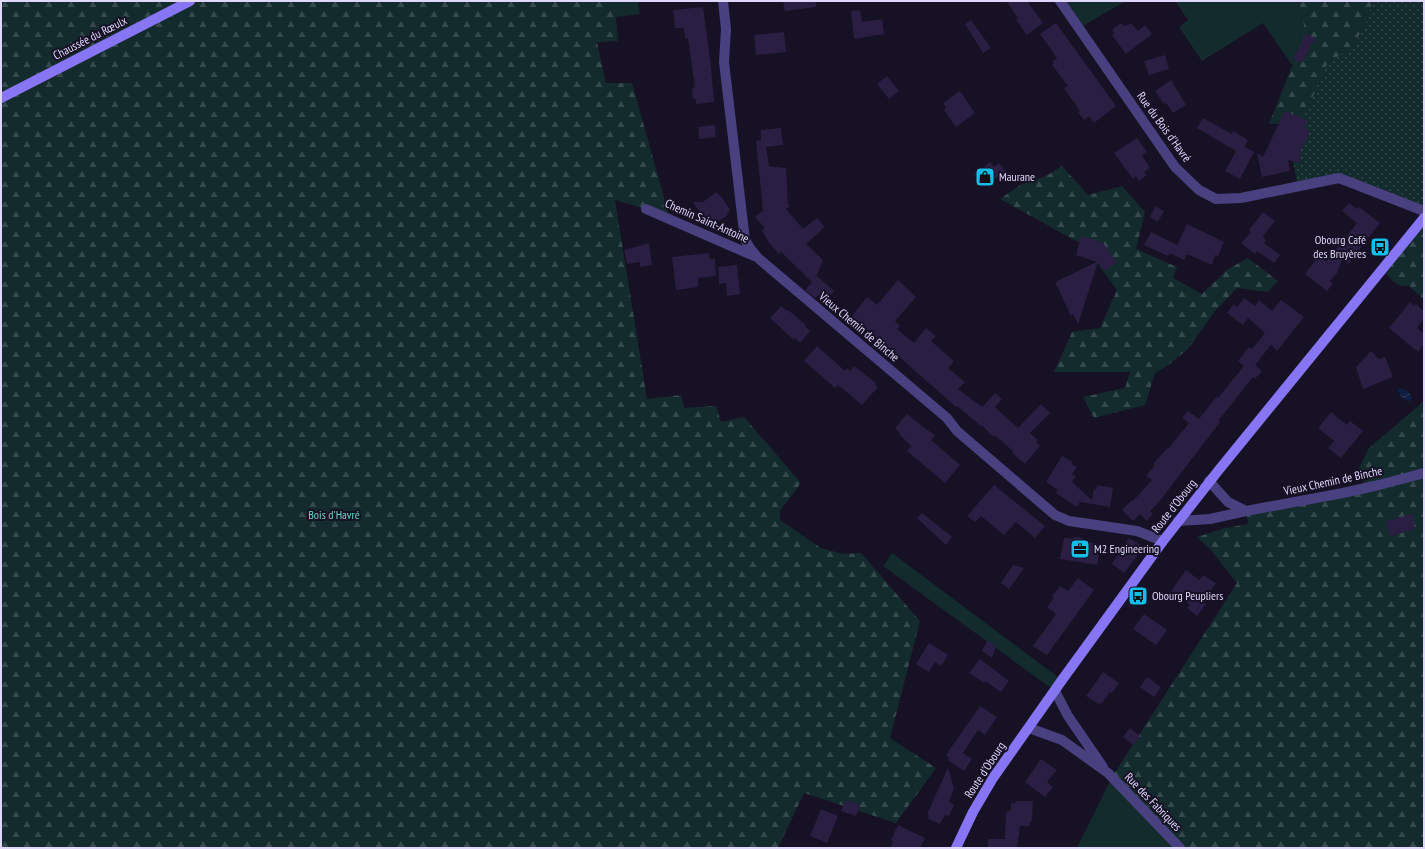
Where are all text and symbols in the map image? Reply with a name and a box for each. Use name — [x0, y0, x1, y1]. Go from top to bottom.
street label: Chaussée du Rœulx — [50, 13, 129, 63]
street label: Rue du Bois d'Havré — [1134, 89, 1195, 165]
shop icon: Maurane — [974, 166, 996, 188]
place label: Maurane — [999, 169, 1035, 184]
street label: Chemin Saint-Antoine — [663, 195, 752, 246]
place label: Obourg Café des Bruyères — [1313, 232, 1366, 261]
bus stop icon: Obourg Café des Bruyères — [1369, 236, 1391, 258]
street label: Vieux Chemin de Binche — [815, 288, 903, 365]
street label: Vieux Chemin de Binche — [1281, 463, 1384, 498]
street label: Route d'Obourg — [1148, 476, 1199, 536]
park label: Bois d'Havré — [308, 507, 360, 522]
office icon: M2 Engineering — [1069, 538, 1091, 560]
place label: M2 Engineering — [1094, 541, 1159, 556]
bus stop icon: Obourg Peupliers — [1127, 585, 1149, 607]
place label: Obourg Peupliers — [1152, 588, 1223, 603]
street label: Route d'Obourg — [961, 739, 1008, 801]
street label: Rue des Fabriques — [1122, 769, 1185, 834]

